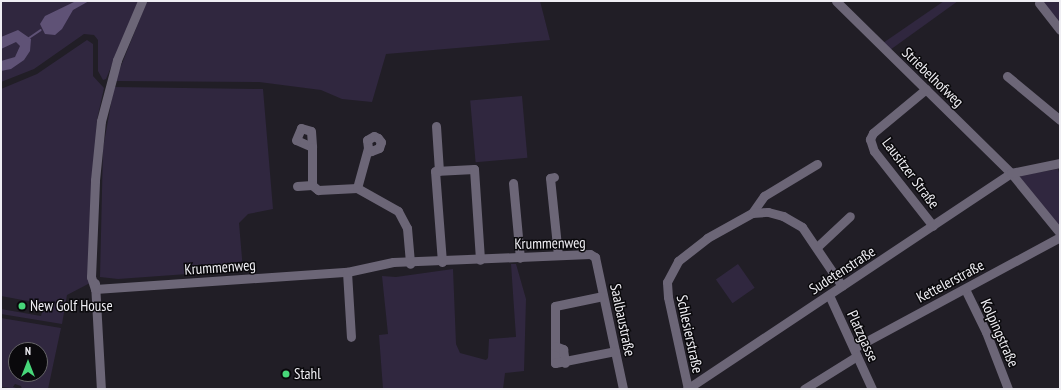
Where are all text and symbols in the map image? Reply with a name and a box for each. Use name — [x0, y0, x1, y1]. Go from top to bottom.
street label: Striebelhofweg — [899, 43, 967, 111]
street label: Lausitzer Straße — [879, 134, 943, 212]
street label: Krummenweg — [514, 233, 586, 253]
street label: Sudetenstraße — [806, 242, 878, 298]
street label: Krummenweg — [184, 256, 256, 278]
street label: Kettelerstraße — [913, 256, 987, 306]
street label: Saalbaustraße — [607, 282, 639, 358]
street label: Schlesierstraße — [673, 293, 707, 375]
street label: Kolpingstraße — [977, 296, 1023, 370]
place label: New Golf House — [30, 297, 113, 315]
marker: New Golf House — [17, 301, 27, 311]
street label: Platzgasse — [843, 308, 883, 364]
north arrow — [8, 342, 48, 382]
text: N — [25, 344, 31, 358]
place label: Stahl — [294, 365, 321, 383]
marker: Stahl — [281, 369, 291, 379]

